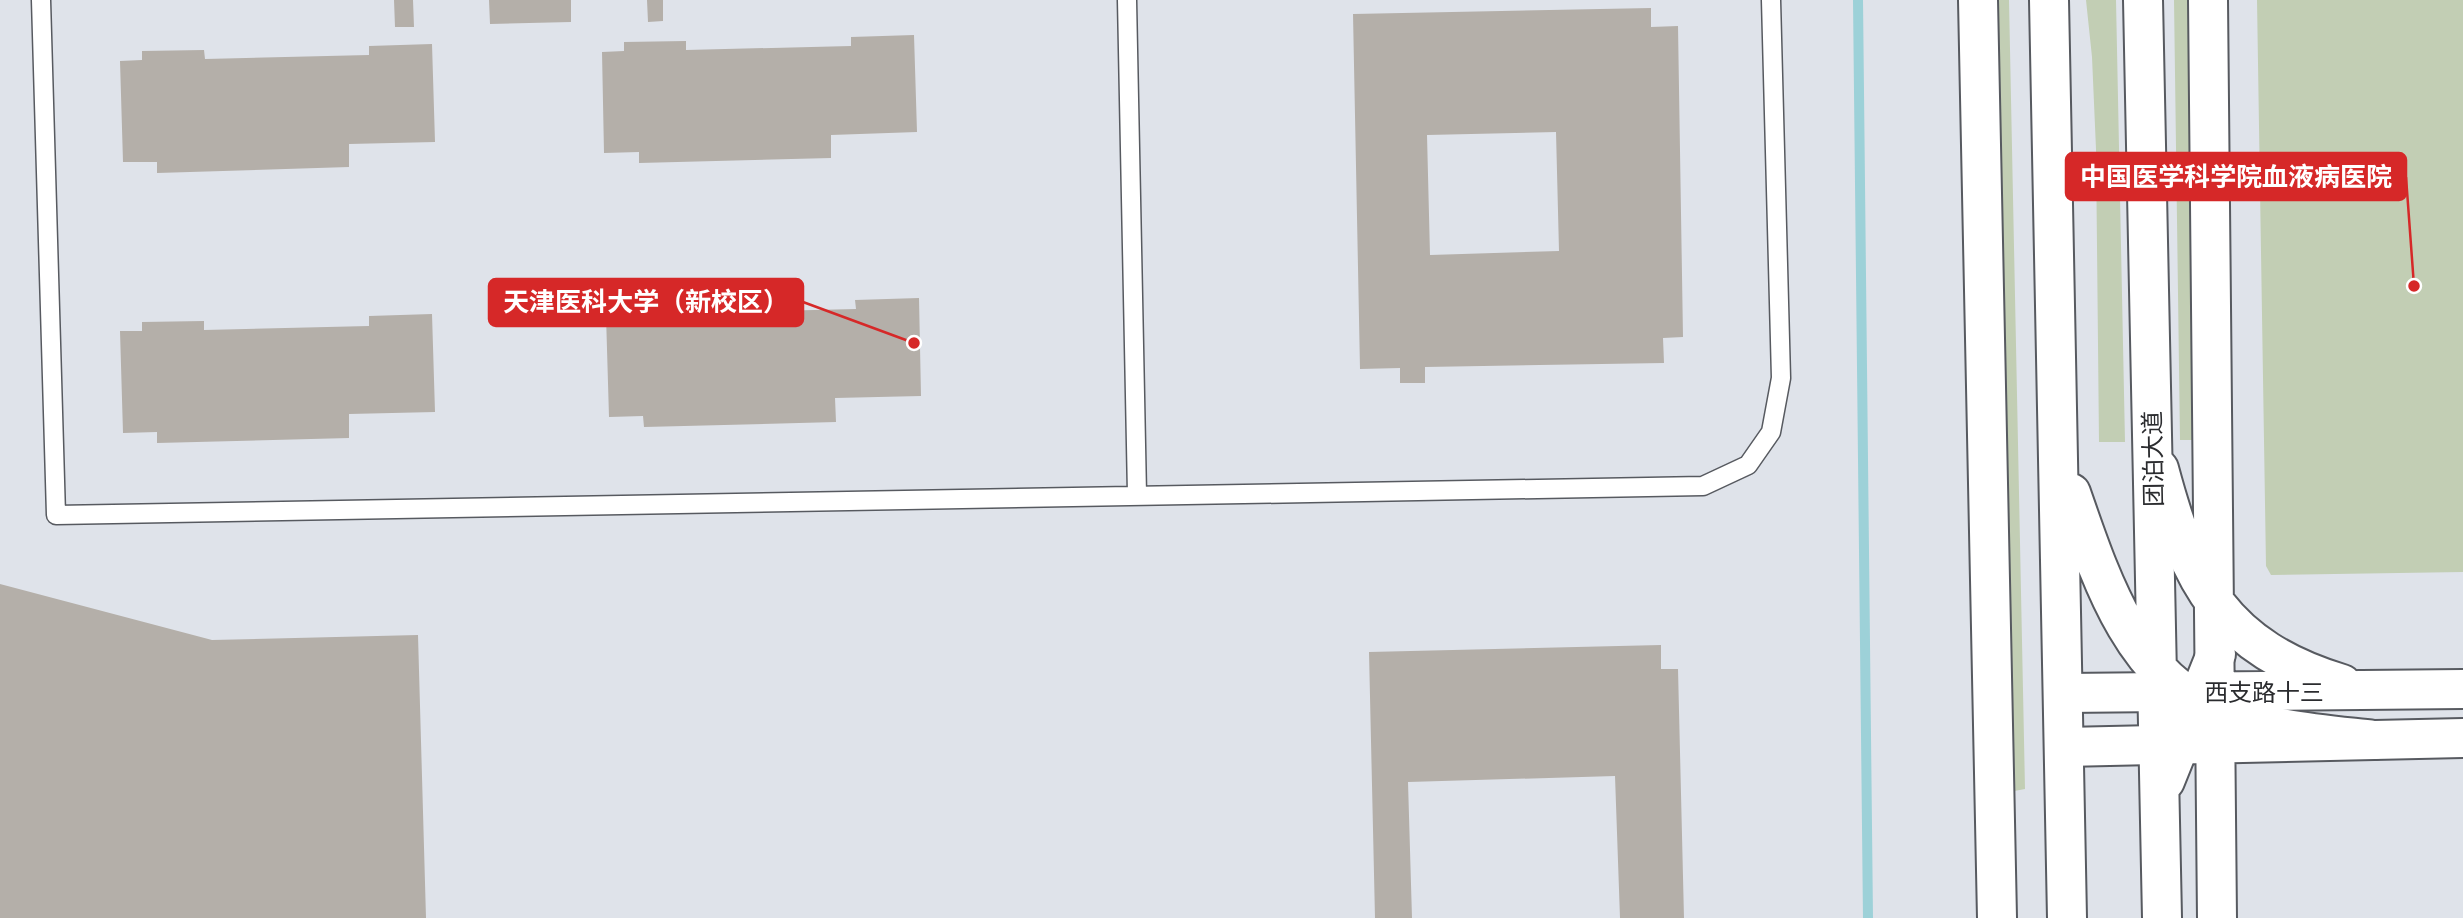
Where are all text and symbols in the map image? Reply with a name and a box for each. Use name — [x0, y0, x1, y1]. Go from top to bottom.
callout: 中国医学科学院血液病医院 — [2066, 153, 2406, 200]
text: 中国医学科学院血液病医院 — [2080, 161, 2392, 192]
callout: 天津医科大学（新校区） — [489, 279, 803, 326]
text: 天津医科大学（新校区） — [503, 286, 789, 317]
street label: 团泊大道 — [2138, 411, 2168, 507]
street label: 西支路十三 — [2204, 678, 2324, 707]

